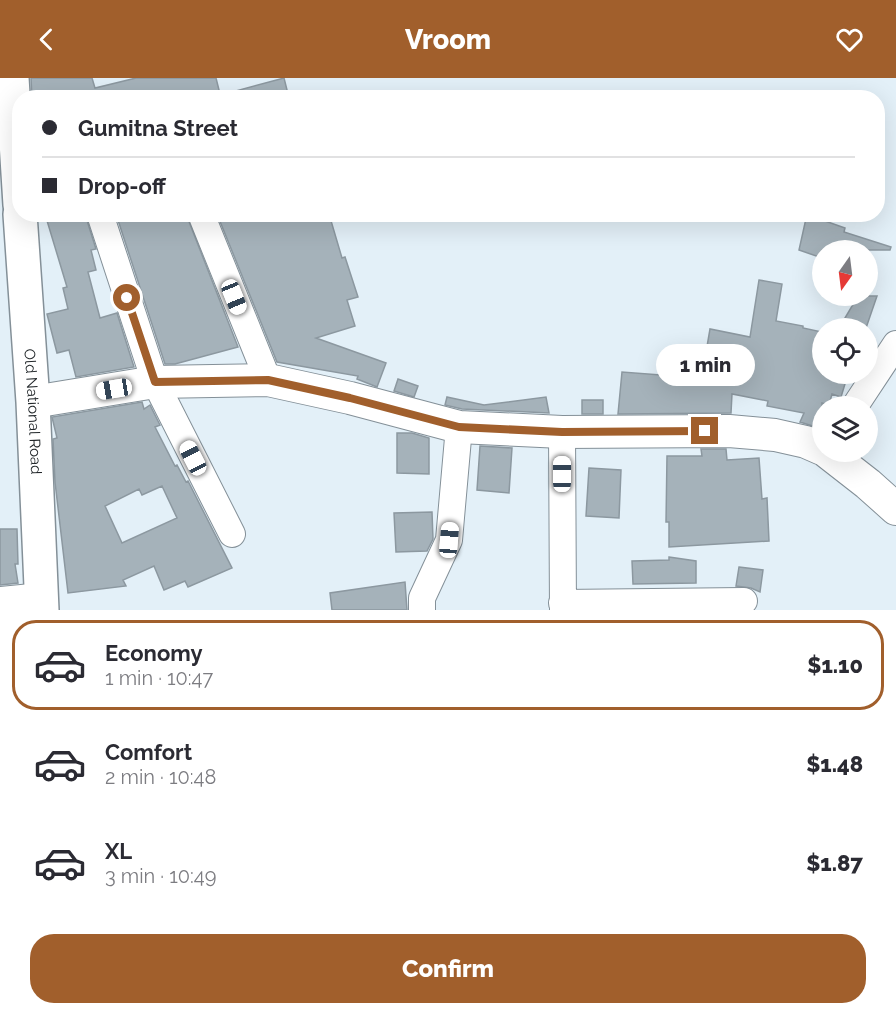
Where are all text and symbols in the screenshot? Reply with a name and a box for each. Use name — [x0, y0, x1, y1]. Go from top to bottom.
icon: back — [30, 23, 63, 56]
icon: heart — [833, 23, 866, 56]
text: Vroom — [405, 24, 491, 55]
text: Gumitna Street — [78, 115, 238, 141]
text: Drop-off — [78, 173, 166, 199]
north arrow — [812, 240, 878, 306]
map controls — [812, 240, 878, 462]
car — [219, 277, 249, 317]
route start — [113, 284, 140, 311]
button: locate — [812, 318, 878, 384]
callout: 1 min — [656, 344, 754, 386]
street label: Old National Road — [20, 348, 45, 475]
text: 1 min — [680, 353, 731, 377]
car — [95, 377, 133, 401]
button: layers — [812, 396, 878, 462]
route end — [691, 417, 718, 444]
car — [177, 438, 209, 478]
car — [553, 456, 571, 492]
car — [438, 521, 460, 559]
icon: car — [33, 638, 87, 692]
text: Economy — [105, 640, 203, 666]
text: $1.10 — [807, 652, 863, 678]
text: 1 min · 10:47 — [105, 666, 213, 690]
icon: car — [33, 737, 87, 791]
text: Comfort — [105, 739, 192, 765]
text: $1.48 — [806, 751, 863, 777]
text: 2 min · 10:48 — [105, 765, 216, 789]
icon: car — [33, 836, 87, 890]
text: XL — [105, 838, 132, 864]
text: $1.87 — [806, 850, 863, 876]
text: 3 min · 10:49 — [105, 864, 216, 888]
button: Confirm — [30, 934, 866, 1003]

